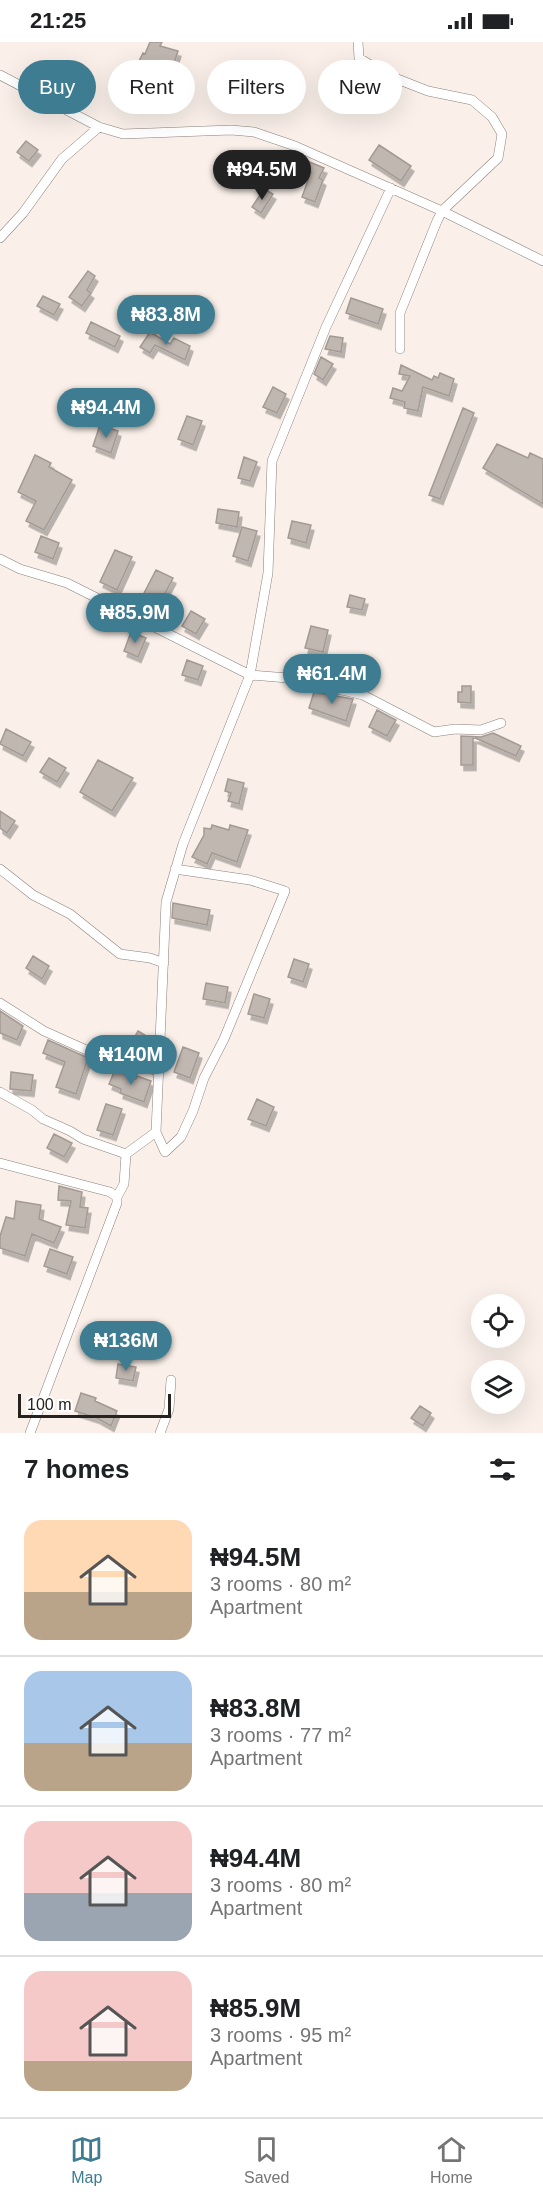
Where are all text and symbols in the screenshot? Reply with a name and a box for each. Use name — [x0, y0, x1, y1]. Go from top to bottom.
text: 21:25 — [30, 8, 86, 33]
chip: Buy — [18, 60, 96, 114]
chip: Rent — [108, 60, 195, 114]
chip: Filters — [207, 60, 306, 114]
chip: New — [318, 60, 402, 114]
pin: ₦94.5M — [213, 150, 311, 201]
text: ₦94.5M — [227, 158, 297, 180]
pin: ₦83.8M — [117, 295, 215, 346]
text: ₦83.8M — [131, 303, 201, 325]
pin: ₦94.4M — [57, 388, 155, 439]
text: ₦94.4M — [71, 396, 141, 418]
pin: ₦85.9M — [86, 593, 184, 644]
text: ₦85.9M — [100, 601, 170, 623]
pin: ₦61.4M — [283, 654, 381, 705]
text: ₦61.4M — [297, 662, 367, 684]
pin: ₦140M — [89, 1035, 173, 1086]
text: ₦140M — [99, 1043, 163, 1065]
map controls — [471, 1294, 525, 1414]
button: locate — [471, 1294, 525, 1348]
pin: ₦136M — [84, 1321, 168, 1372]
text: ₦136M — [94, 1329, 158, 1351]
button: layers — [471, 1360, 525, 1414]
scale bar — [18, 1391, 171, 1418]
text: 100 m — [27, 1396, 71, 1413]
icon: filters — [486, 1453, 519, 1486]
text: 7 homes — [24, 1454, 130, 1484]
text: ₦94.5M — [210, 1542, 301, 1572]
icon: home — [72, 1544, 144, 1616]
text: 3 rooms · 80 m² — [210, 1573, 351, 1595]
text: Apartment — [210, 1596, 302, 1618]
text: ₦83.8M — [210, 1693, 301, 1723]
icon: home — [72, 1695, 144, 1767]
text: 3 rooms · 77 m² — [210, 1724, 351, 1746]
text: Apartment — [210, 1747, 302, 1769]
text: ₦94.4M — [210, 1843, 301, 1873]
icon: home — [72, 1845, 144, 1917]
text: 3 rooms · 80 m² — [210, 1874, 351, 1896]
text: Apartment — [210, 1897, 302, 1919]
text: ₦85.9M — [210, 1993, 301, 2023]
icon: home — [72, 1995, 144, 2067]
text: 3 rooms · 95 m² — [210, 2024, 351, 2046]
text: Apartment — [210, 2047, 302, 2069]
tab: Map — [70, 2133, 103, 2187]
tab: Saved — [244, 2133, 289, 2187]
tab: Home — [430, 2133, 473, 2187]

